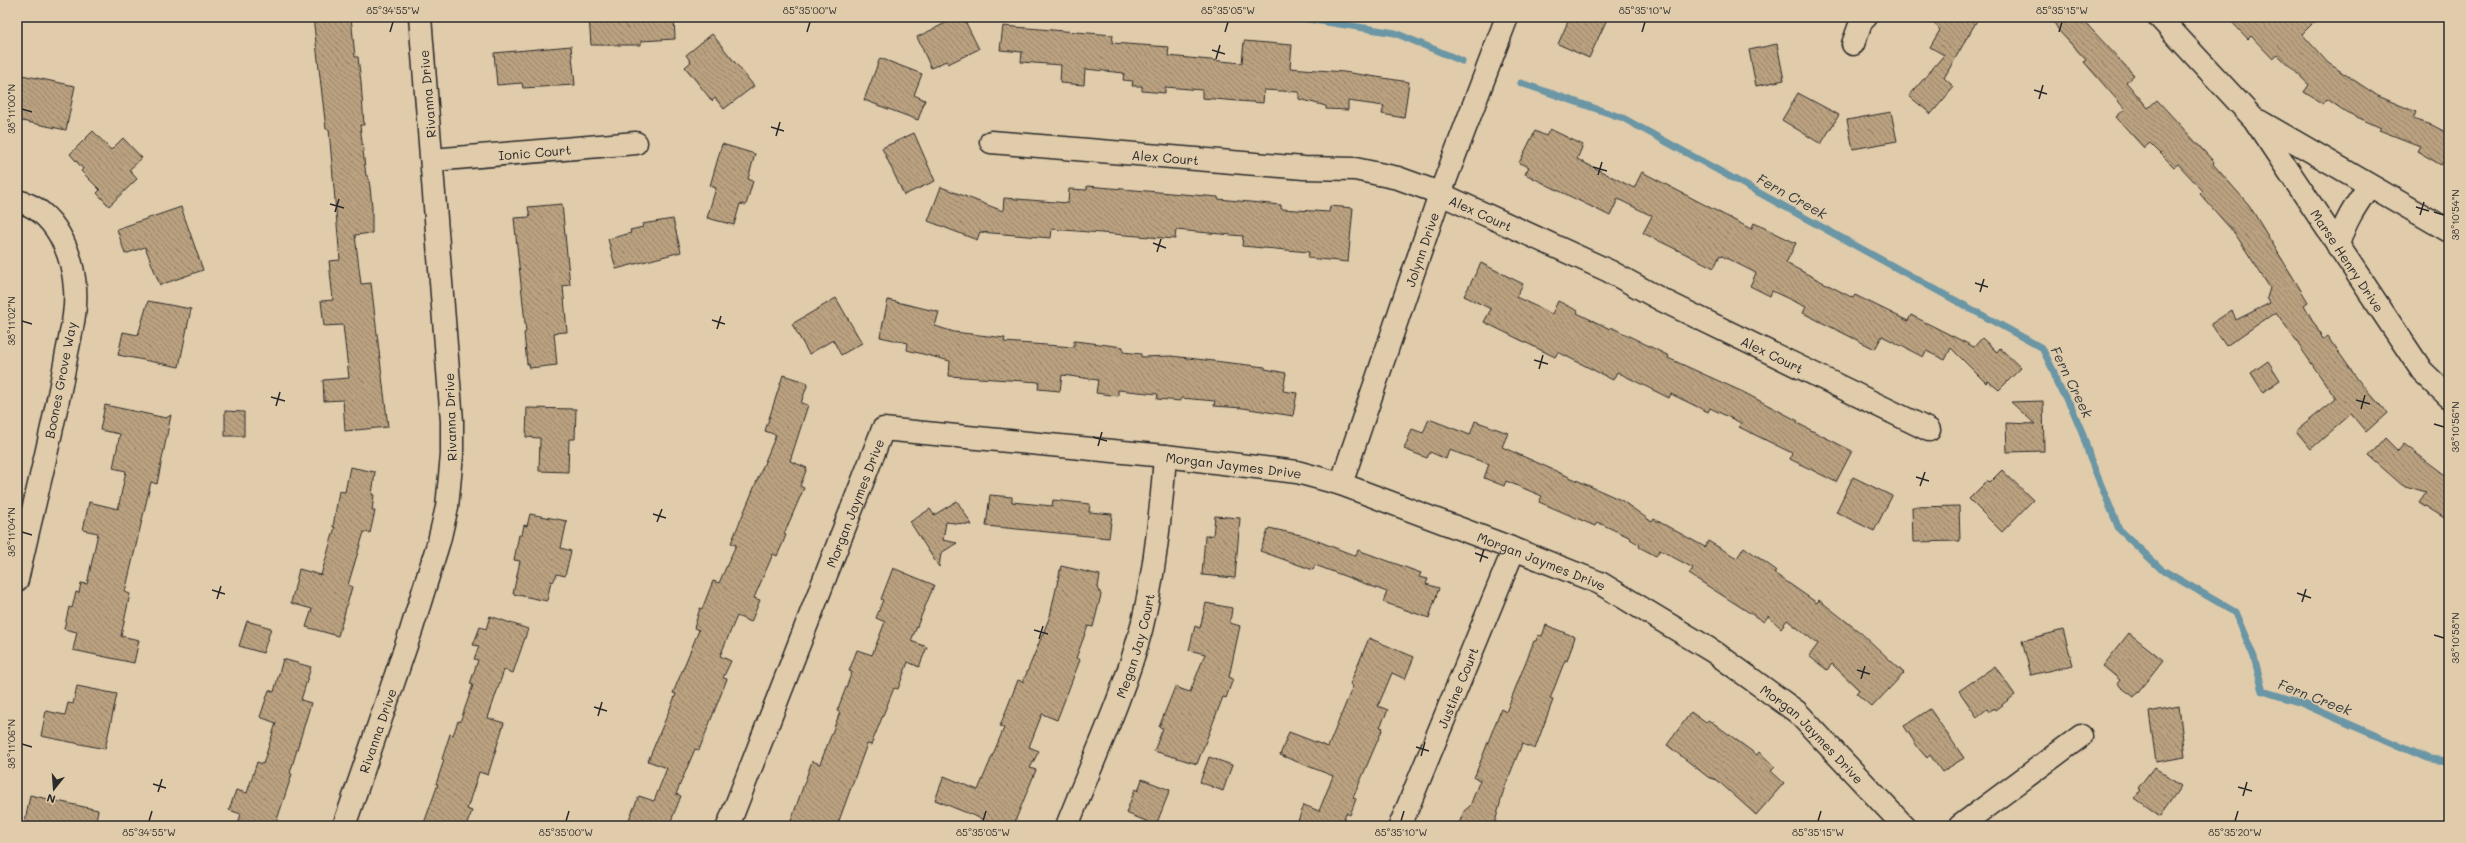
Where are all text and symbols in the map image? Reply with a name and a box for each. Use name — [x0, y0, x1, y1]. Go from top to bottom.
text: 85°34'55"W — [366, 3, 420, 17]
text: 85°35'00"W — [783, 3, 837, 17]
text: 85°35'05"W — [1201, 3, 1255, 17]
text: 85°35'10"W — [1619, 3, 1672, 17]
text: 85°35'15"W — [2036, 3, 2088, 17]
street label: Rivanna Drive — [415, 49, 439, 139]
text: 38°11'00"N — [4, 84, 18, 134]
street label: Ionic Court — [498, 140, 572, 163]
street label: Alex Court — [1131, 145, 1200, 168]
water label: Fern Creek — [1753, 169, 1831, 223]
text: 38°10'54"N — [2448, 189, 2462, 241]
street label: Alex Court — [1447, 191, 1516, 234]
street label: Marse Henry Drive — [2308, 205, 2388, 315]
street label: Jolynn Drive — [1400, 210, 1442, 289]
text: 38°11'02"N — [4, 296, 18, 346]
street label: Boones Grove Way — [40, 320, 80, 440]
street label: Alex Court — [1738, 331, 1807, 376]
water label: Fern Creek — [2046, 343, 2098, 422]
street label: Rivanna Drive — [440, 373, 460, 461]
text: 38°10'56"N — [2448, 401, 2462, 453]
street label: Morgan Jaymes Drive — [821, 436, 887, 570]
street label: Morgan Jaymes Drive — [1165, 448, 1304, 482]
text: 38°11'04"N — [4, 507, 18, 557]
street label: Morgan Jaymes Drive — [1475, 528, 1610, 593]
street label: Megan Jay Court — [1111, 592, 1157, 700]
text: 38°10'58"N — [2448, 612, 2462, 664]
street label: Justine Court — [1433, 644, 1481, 730]
water label: Fern Creek — [2275, 674, 2355, 720]
street label: Morgan Jaymes Drive — [1758, 680, 1868, 787]
street label: Rivanna Drive — [354, 686, 399, 775]
text: 38°11'06"N — [4, 719, 18, 769]
north arrow — [34, 769, 74, 809]
text: N — [45, 791, 57, 807]
text: 85°34'55"W — [122, 825, 176, 839]
text: 85°35'00"W — [539, 825, 593, 839]
text: 85°35'05"W — [956, 825, 1010, 839]
text: 85°35'10"W — [1375, 825, 1428, 839]
text: 85°35'15"W — [1792, 825, 1844, 839]
text: 85°35'20"W — [2208, 825, 2262, 839]

